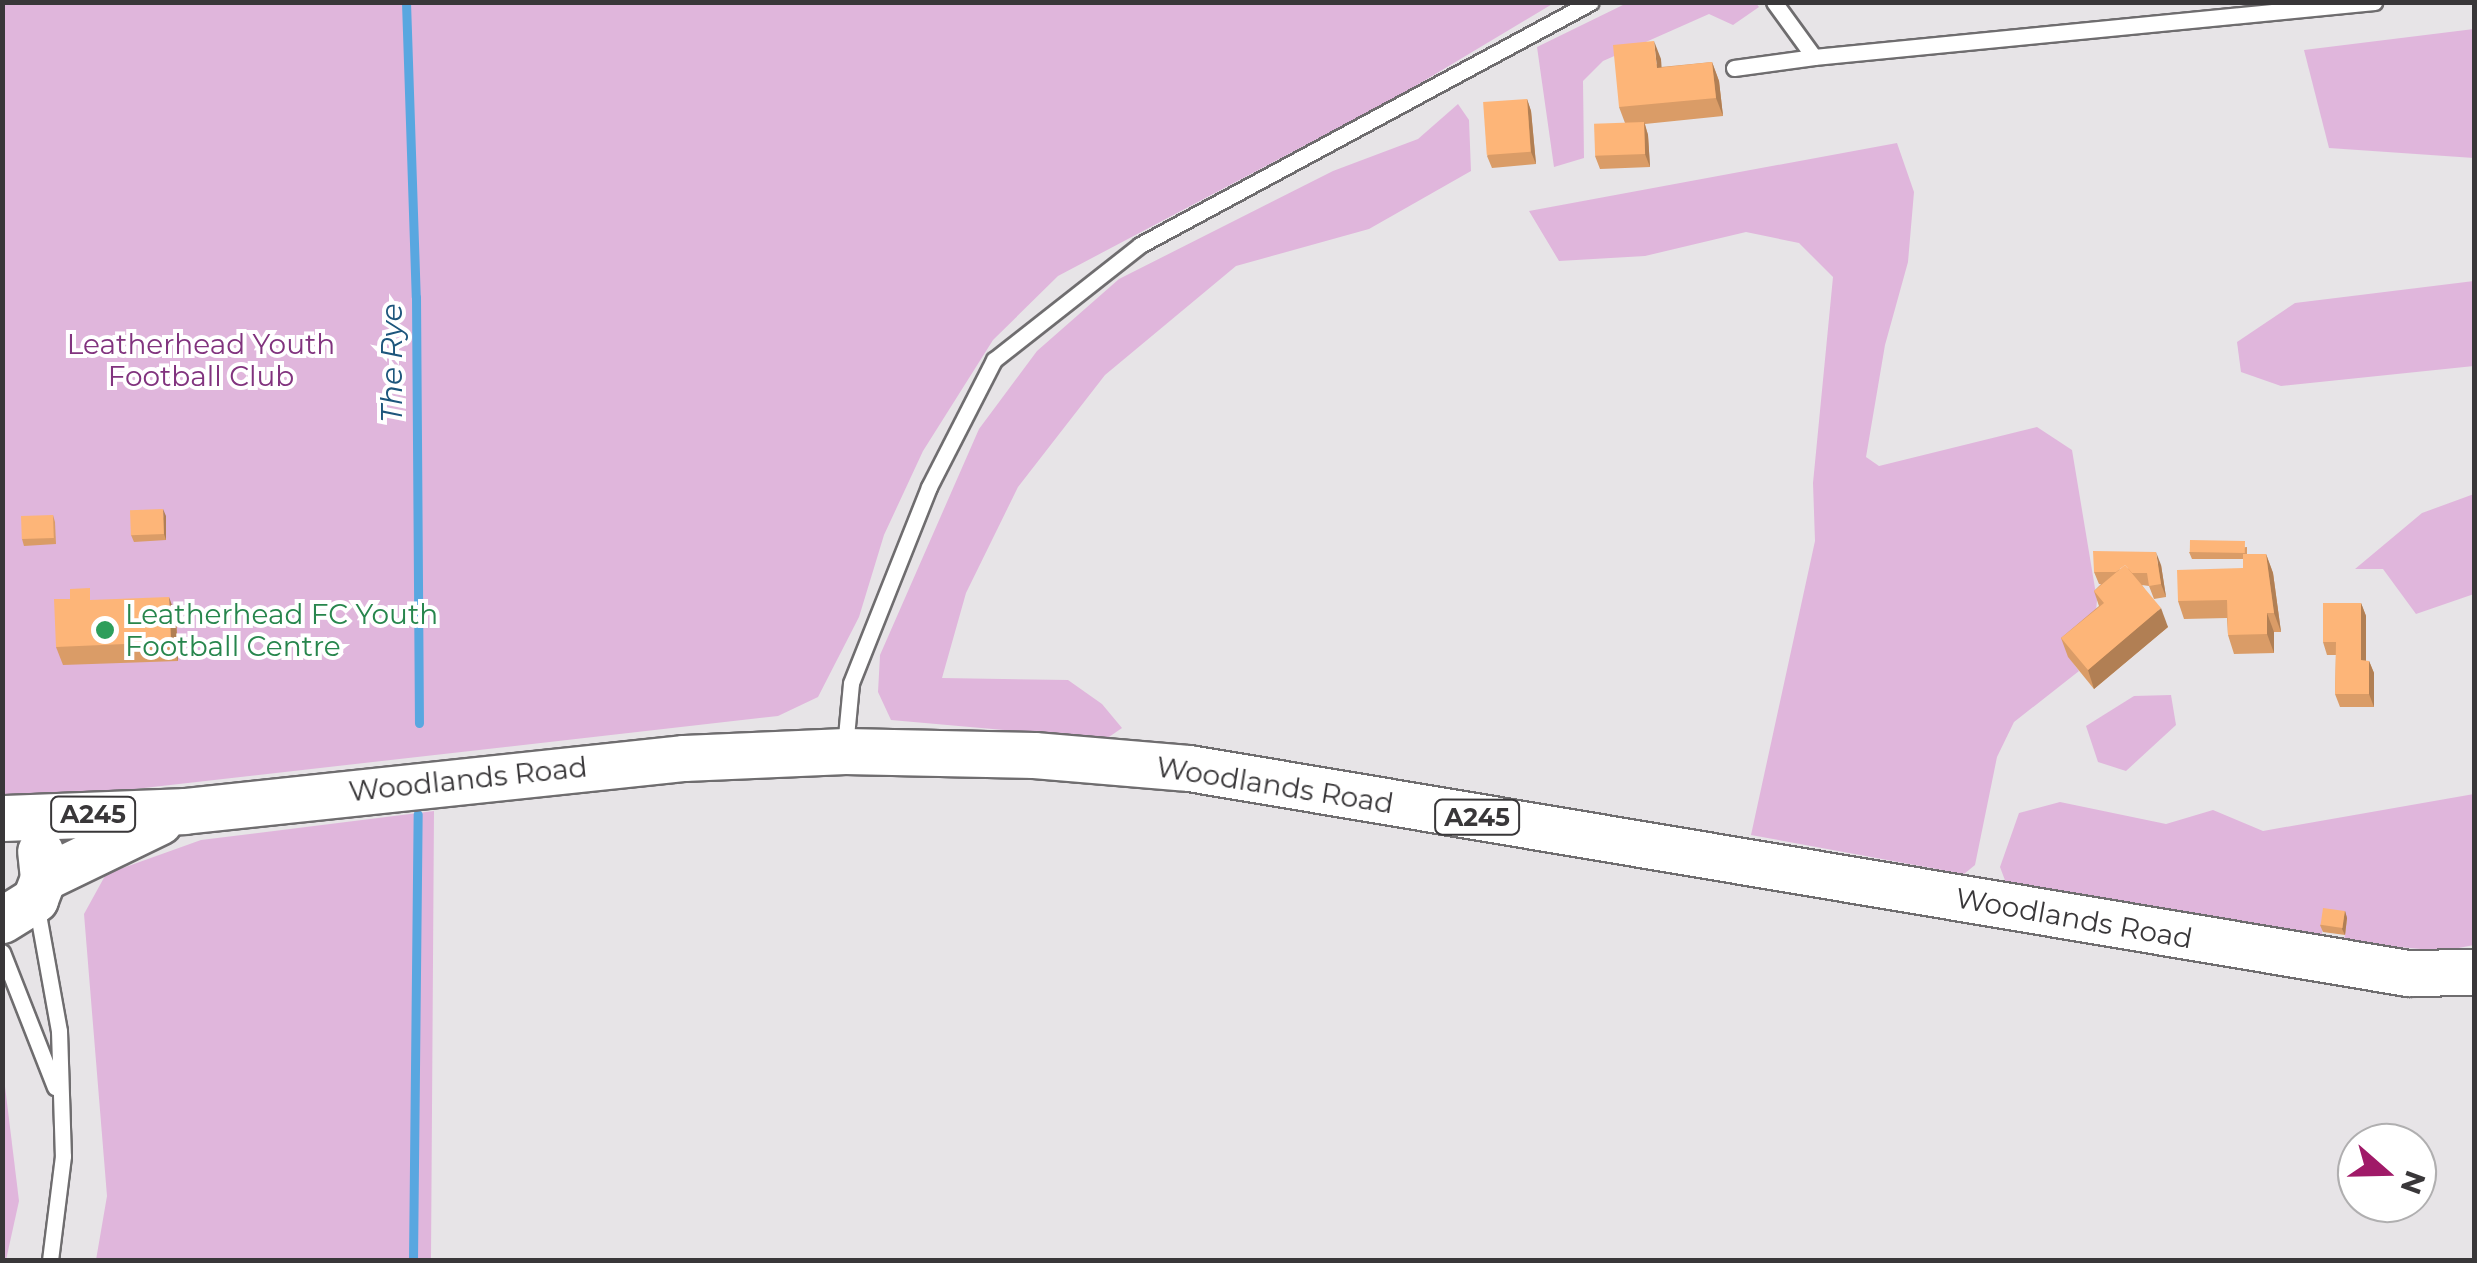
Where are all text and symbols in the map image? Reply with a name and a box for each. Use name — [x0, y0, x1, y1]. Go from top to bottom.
water label: The Rye — [374, 303, 410, 423]
park label: Leatherhead Youth Football Club — [67, 327, 335, 393]
place label: Leatherhead FC Youth Football Centre — [125, 597, 438, 663]
marker: Leatherhead FC Youth Football Centre — [94, 619, 116, 641]
street label: Woodlands Road — [347, 750, 589, 808]
street label: Woodlands Road — [1154, 750, 1396, 820]
road number: A245 — [48, 794, 138, 834]
road number: A245 — [1432, 797, 1522, 837]
street label: Woodlands Road — [1953, 881, 2195, 955]
north arrow — [2337, 1123, 2437, 1223]
text: N — [2393, 1166, 2433, 1199]

